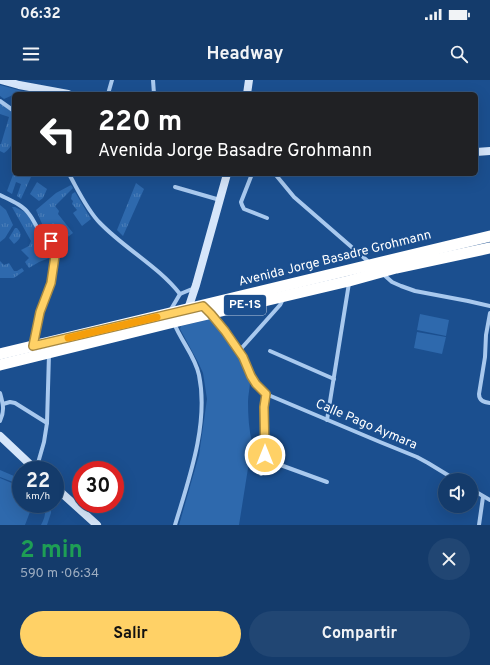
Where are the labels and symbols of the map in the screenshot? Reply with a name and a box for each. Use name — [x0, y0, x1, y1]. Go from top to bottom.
pin — [34, 224, 68, 258]
street label: Avenida Jorge Basadre Grohmann — [237, 227, 433, 291]
road number: PE-1S — [224, 295, 266, 315]
street label: Calle Pago Aymara — [313, 396, 419, 454]
position arrow — [244, 434, 286, 476]
speed limit sign: 30 — [72, 461, 124, 513]

